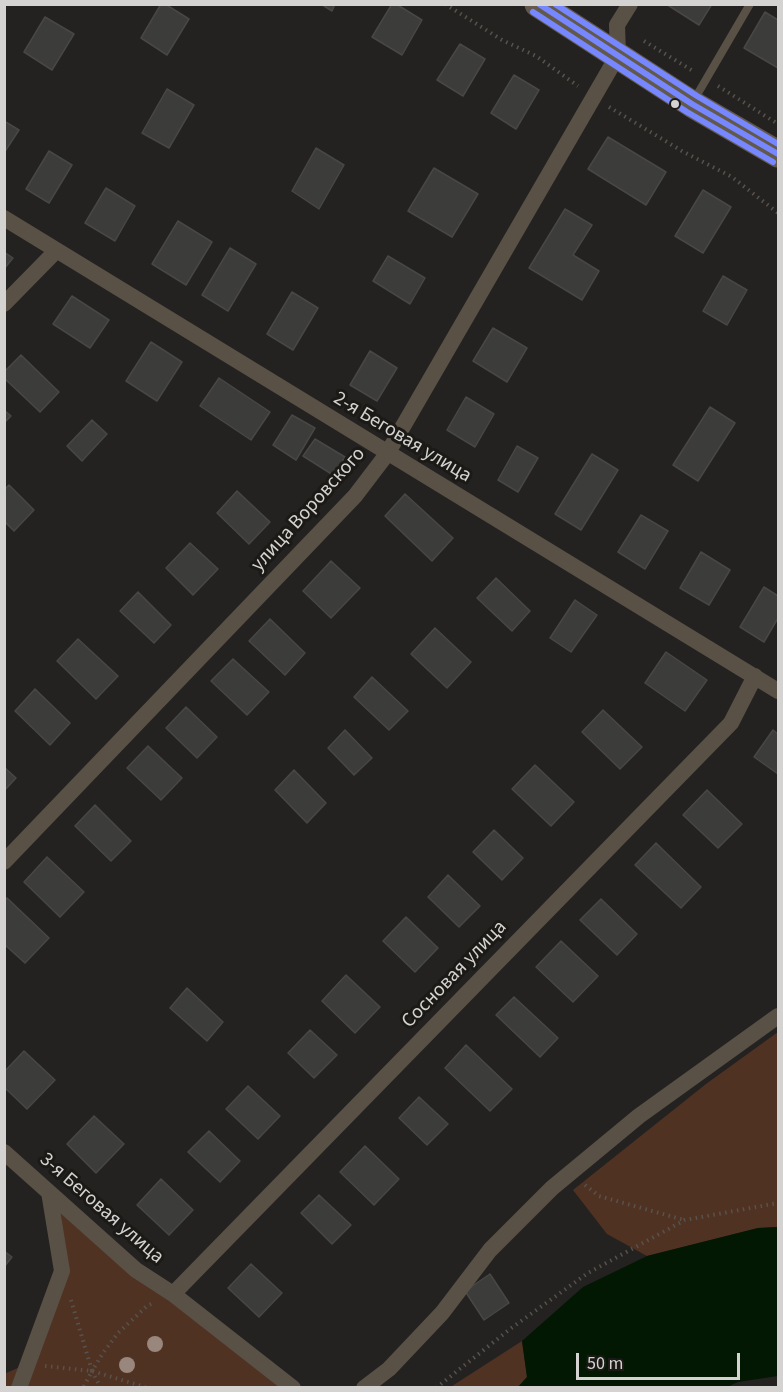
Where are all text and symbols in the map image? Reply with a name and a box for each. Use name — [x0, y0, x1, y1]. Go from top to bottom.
unlabelled marker — [669, 98, 681, 110]
street label: 2-я Беговая улица — [329, 387, 475, 489]
street label: улица Воровского — [247, 443, 371, 577]
street label: Сосновая улица — [398, 916, 512, 1034]
street label: 3-я Беговая улица — [34, 1148, 168, 1270]
scale bar — [579, 1341, 742, 1379]
text: 50 m — [587, 1351, 623, 1376]

